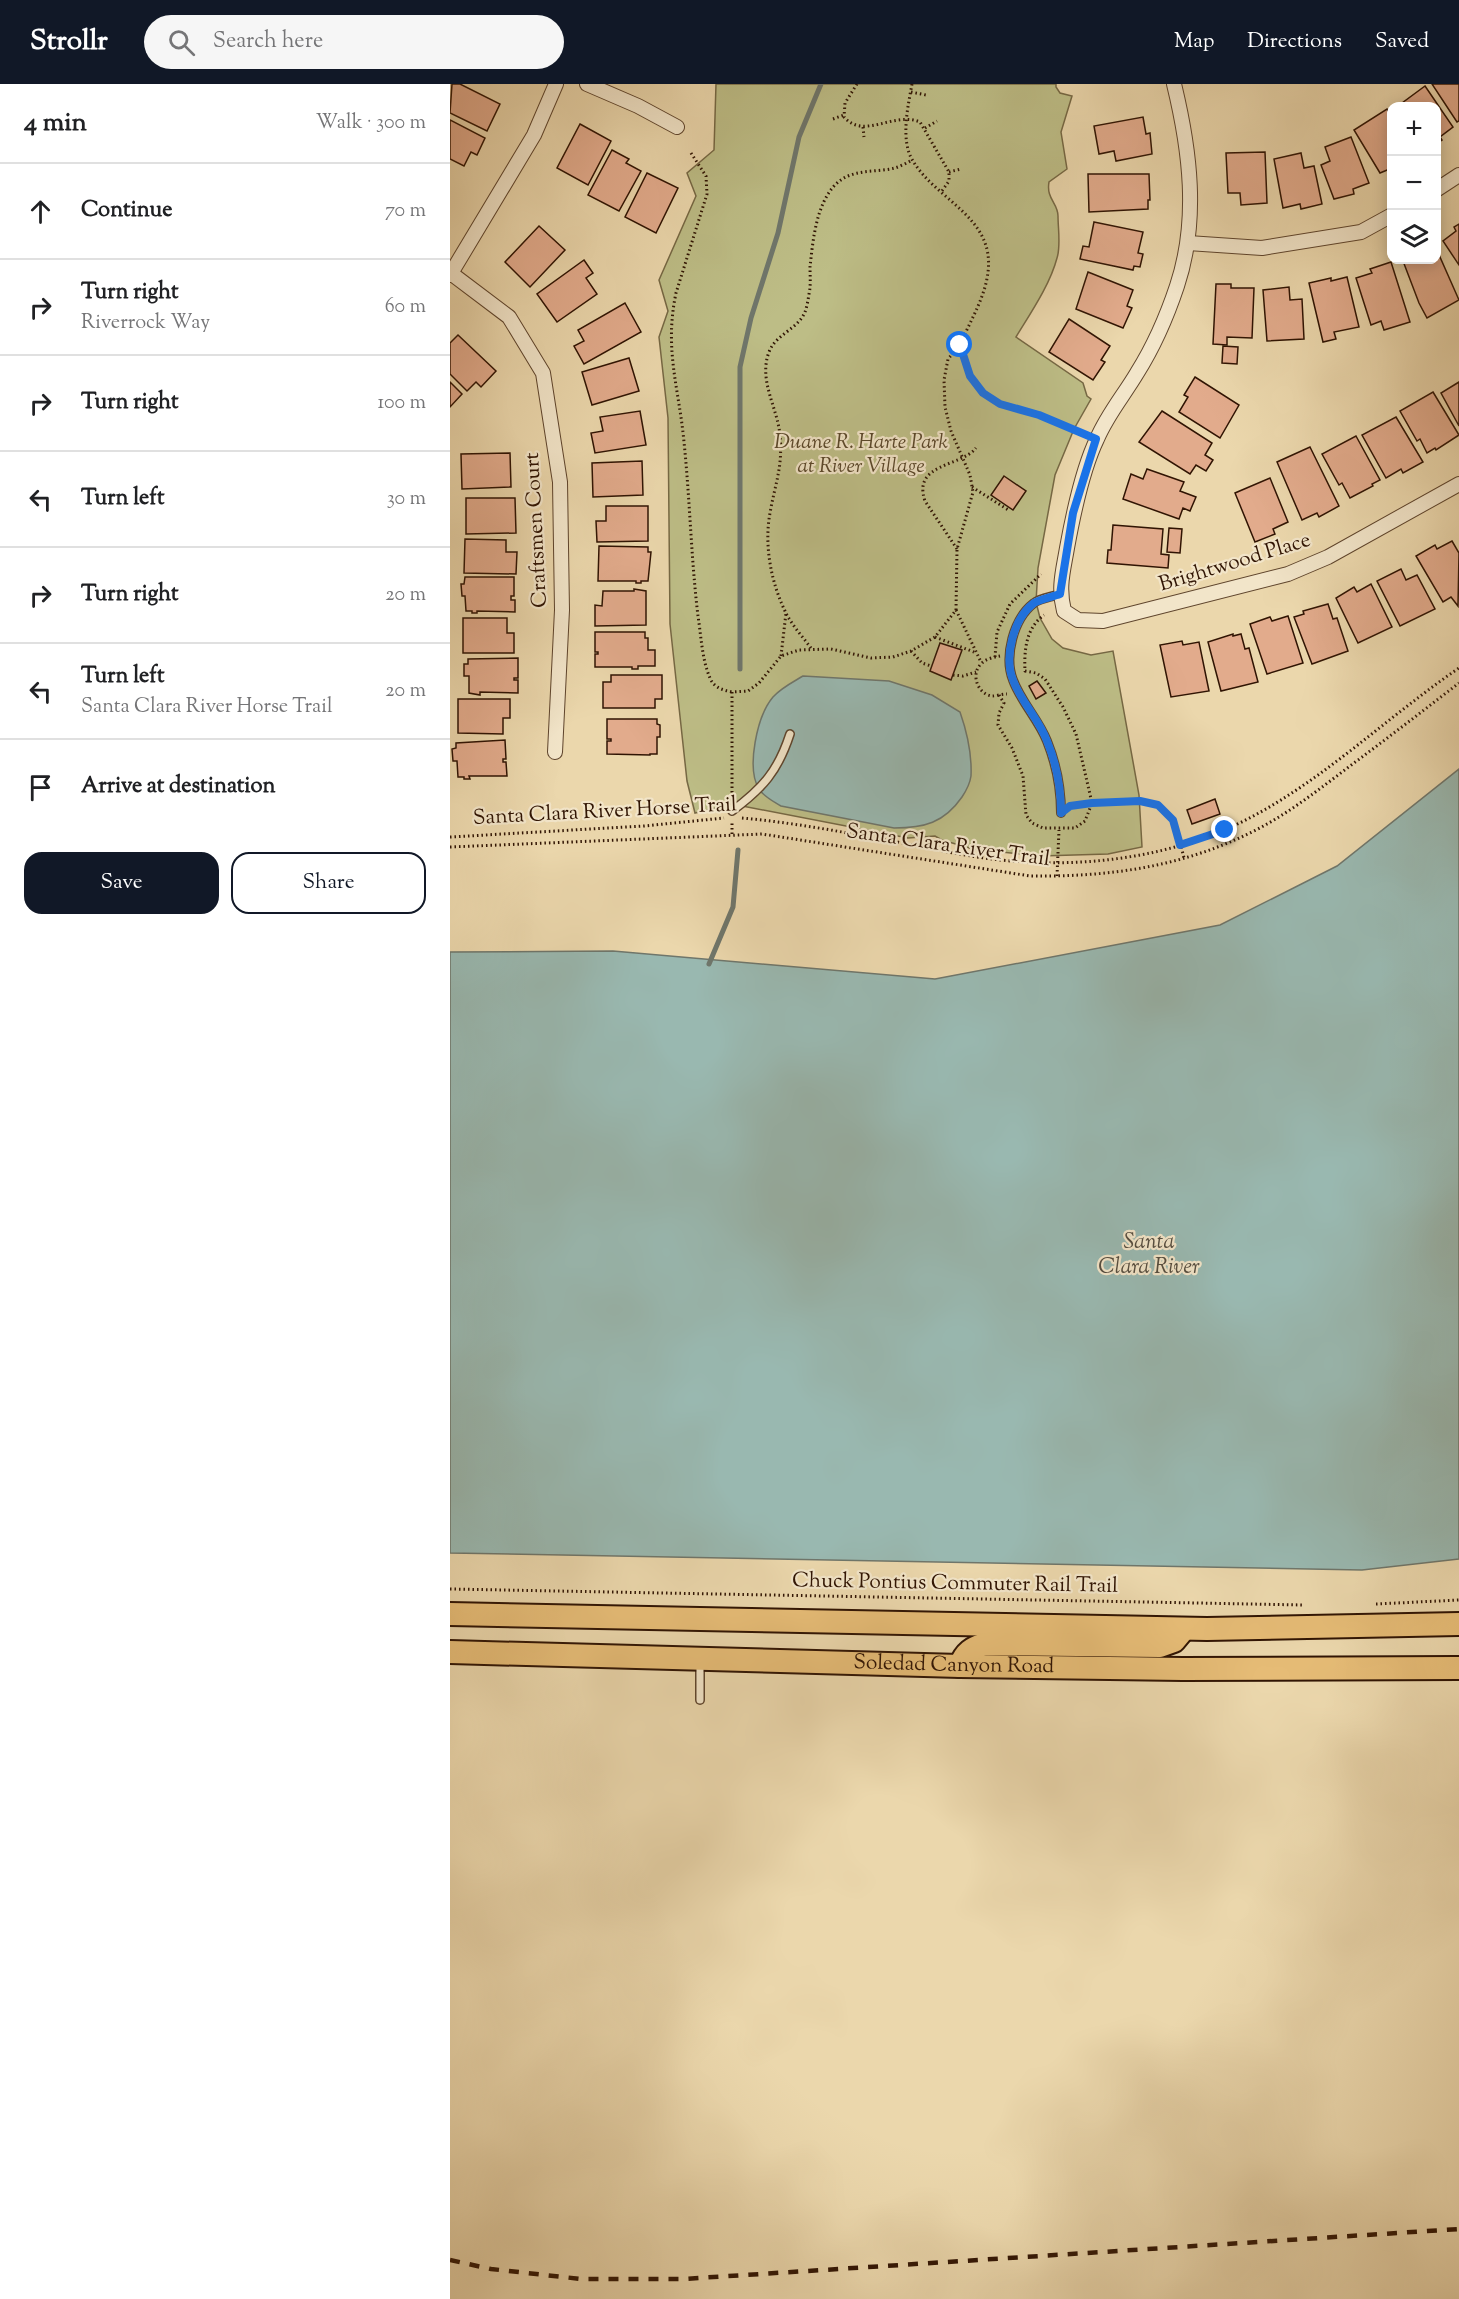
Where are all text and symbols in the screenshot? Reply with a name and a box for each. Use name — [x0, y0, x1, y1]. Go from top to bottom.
search box — [144, 15, 564, 69]
text: Strollr — [30, 22, 108, 62]
icon: search — [165, 26, 198, 59]
text: Search here — [213, 26, 323, 58]
text: Map — [1174, 27, 1214, 57]
text: Directions — [1247, 27, 1342, 57]
text: Saved — [1375, 27, 1429, 57]
map controls — [1387, 102, 1441, 264]
button: + — [1387, 102, 1441, 156]
text: 4 min — [24, 105, 87, 142]
text: Walk · 300 m — [316, 109, 426, 138]
button: − — [1387, 156, 1441, 210]
icon: ahead — [24, 195, 57, 228]
text: Continue — [81, 195, 172, 227]
text: 70 m — [385, 197, 426, 226]
button: layers — [1387, 210, 1441, 264]
text: Turn right — [81, 277, 178, 309]
icon: right — [24, 291, 57, 324]
text: 60 m — [385, 293, 426, 322]
text: Riverrock Way — [81, 309, 210, 338]
route start — [946, 331, 972, 357]
icon: right — [24, 387, 57, 420]
text: Turn right — [81, 387, 178, 419]
text: 100 m — [377, 389, 426, 418]
park label: Duane R. Harte Park at River Village — [774, 428, 949, 482]
street label: Craftsmen Court — [518, 451, 556, 609]
icon: left — [24, 483, 57, 516]
text: Turn left — [81, 483, 164, 515]
text: 30 m — [387, 485, 426, 514]
street label: Brightwood Place — [1155, 526, 1315, 600]
icon: right — [24, 579, 57, 612]
text: Turn right — [81, 579, 178, 611]
text: 20 m — [385, 581, 426, 610]
text: Turn left — [81, 661, 164, 693]
icon: left — [24, 675, 57, 708]
text: 20 m — [385, 677, 426, 706]
text: Santa Clara River Horse Trail — [81, 693, 333, 722]
icon: arrive — [24, 771, 57, 804]
text: Arrive at destination — [81, 771, 276, 803]
street label: Santa Clara River Horse Trail — [472, 790, 738, 834]
route end — [1211, 816, 1237, 842]
street label: Santa Clara River Trail — [844, 817, 1052, 875]
button: Save — [24, 852, 219, 914]
button: Share — [231, 852, 426, 914]
water label: Santa Clara River — [1098, 1227, 1200, 1284]
street label: Chuck Pontius Commuter Rail Trail — [792, 1566, 1118, 1602]
street label: Soledad Canyon Road — [853, 1648, 1055, 1682]

